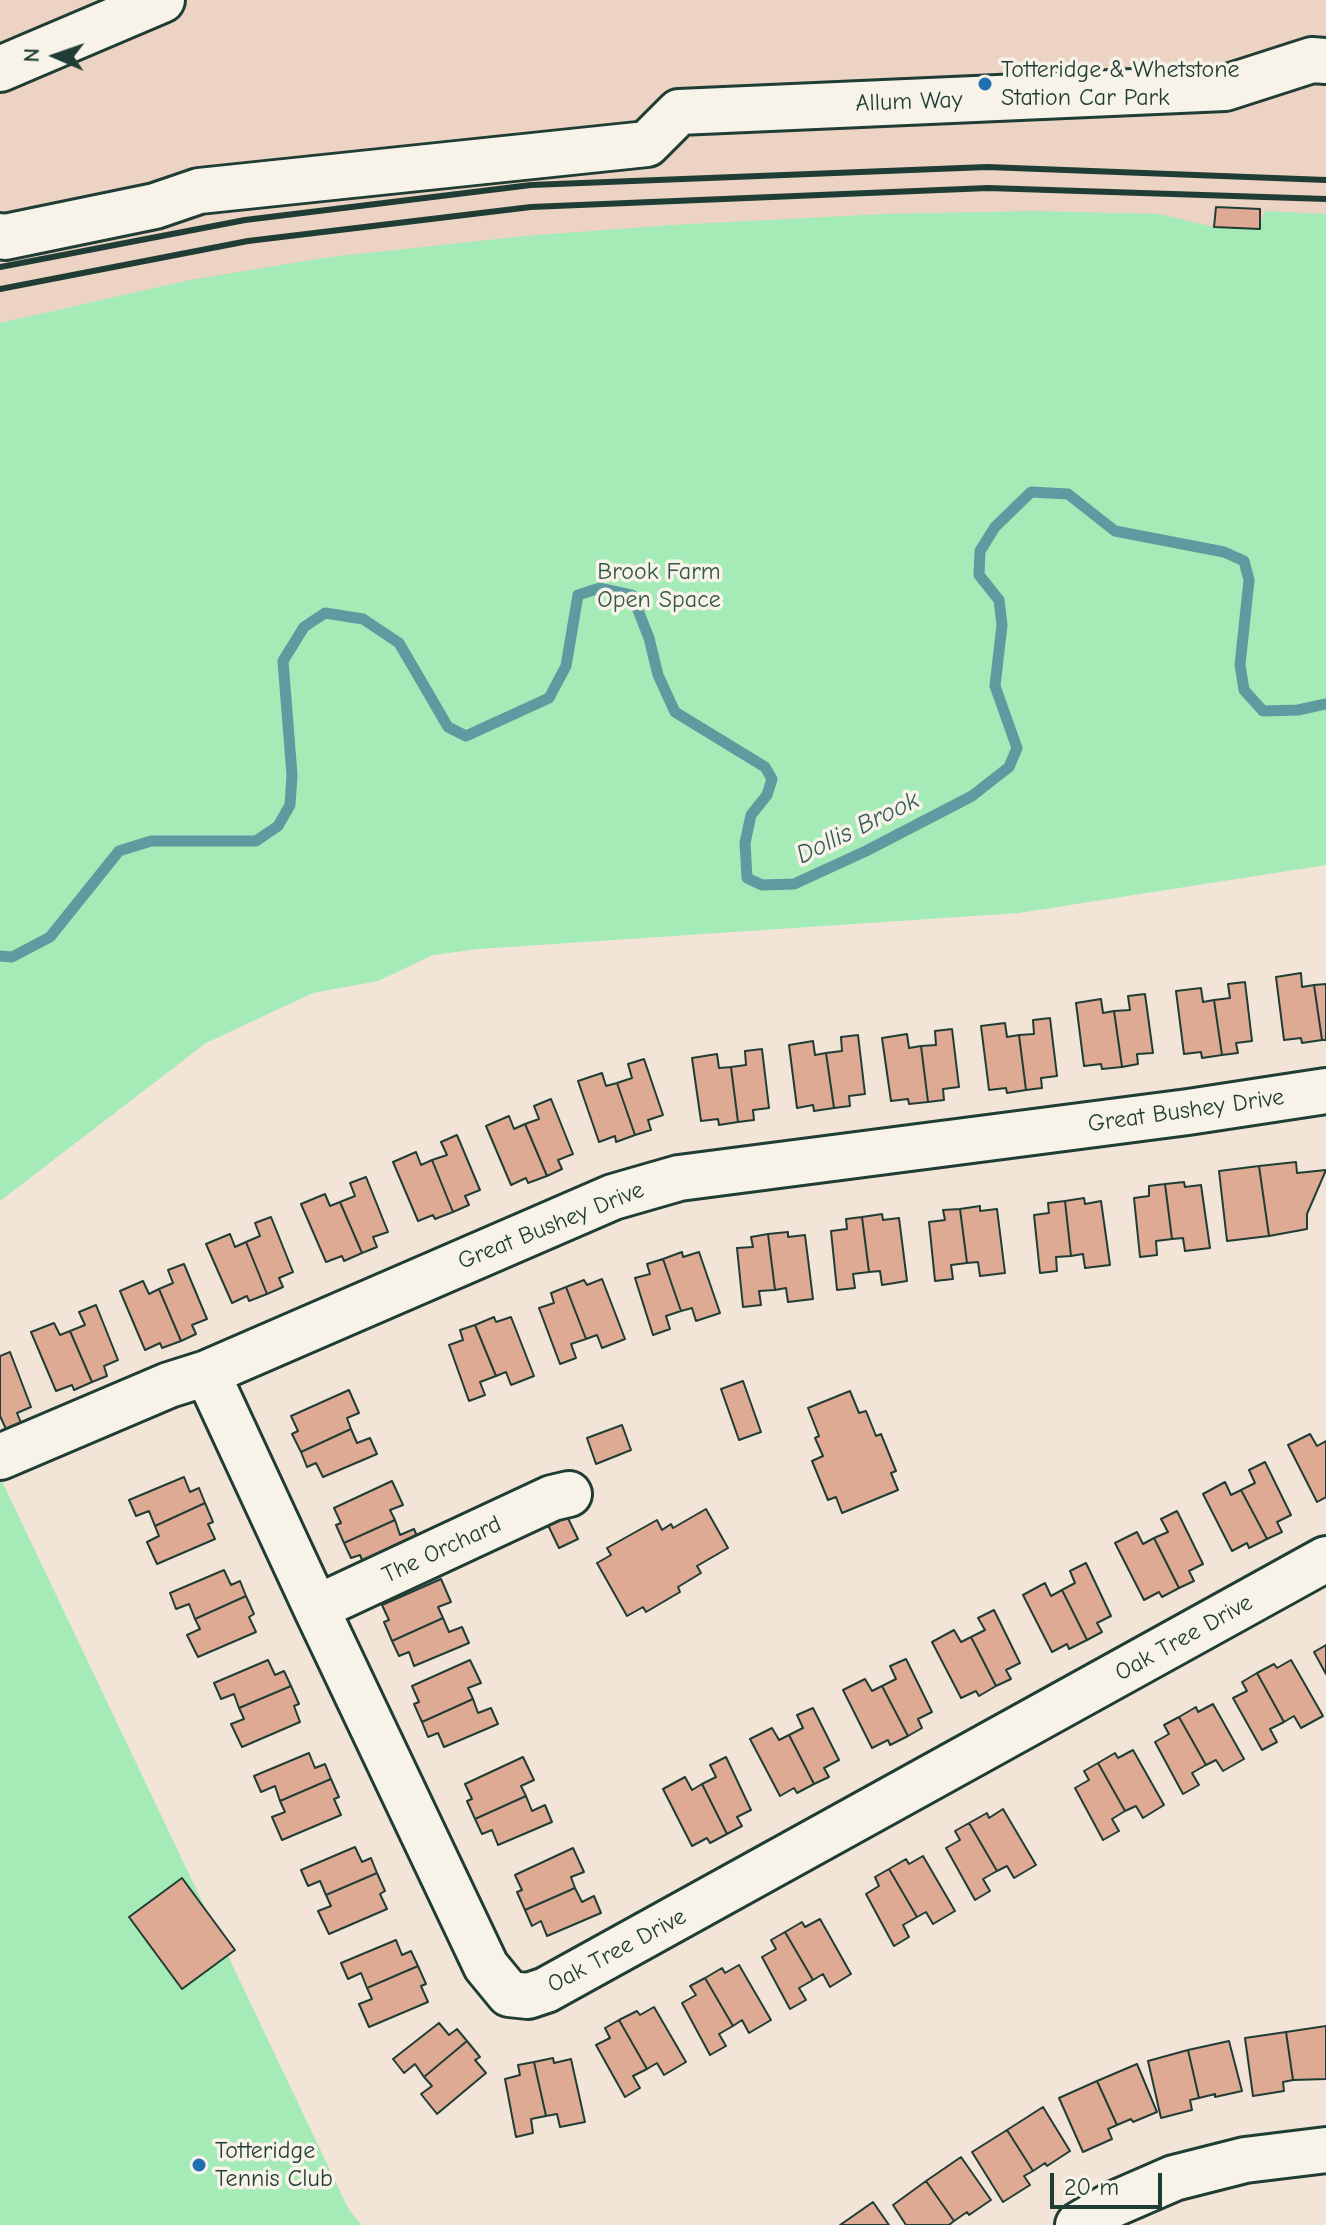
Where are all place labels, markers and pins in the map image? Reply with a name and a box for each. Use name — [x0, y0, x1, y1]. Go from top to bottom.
place label: Totteridge & Whetstone Station Car Park — [1001, 56, 1239, 112]
marker: Totteridge & Whetstone Station Car Park — [976, 75, 994, 93]
place label: Totteridge Tennis Club — [215, 2137, 333, 2193]
marker: Totteridge Tennis Club — [190, 2156, 208, 2174]

